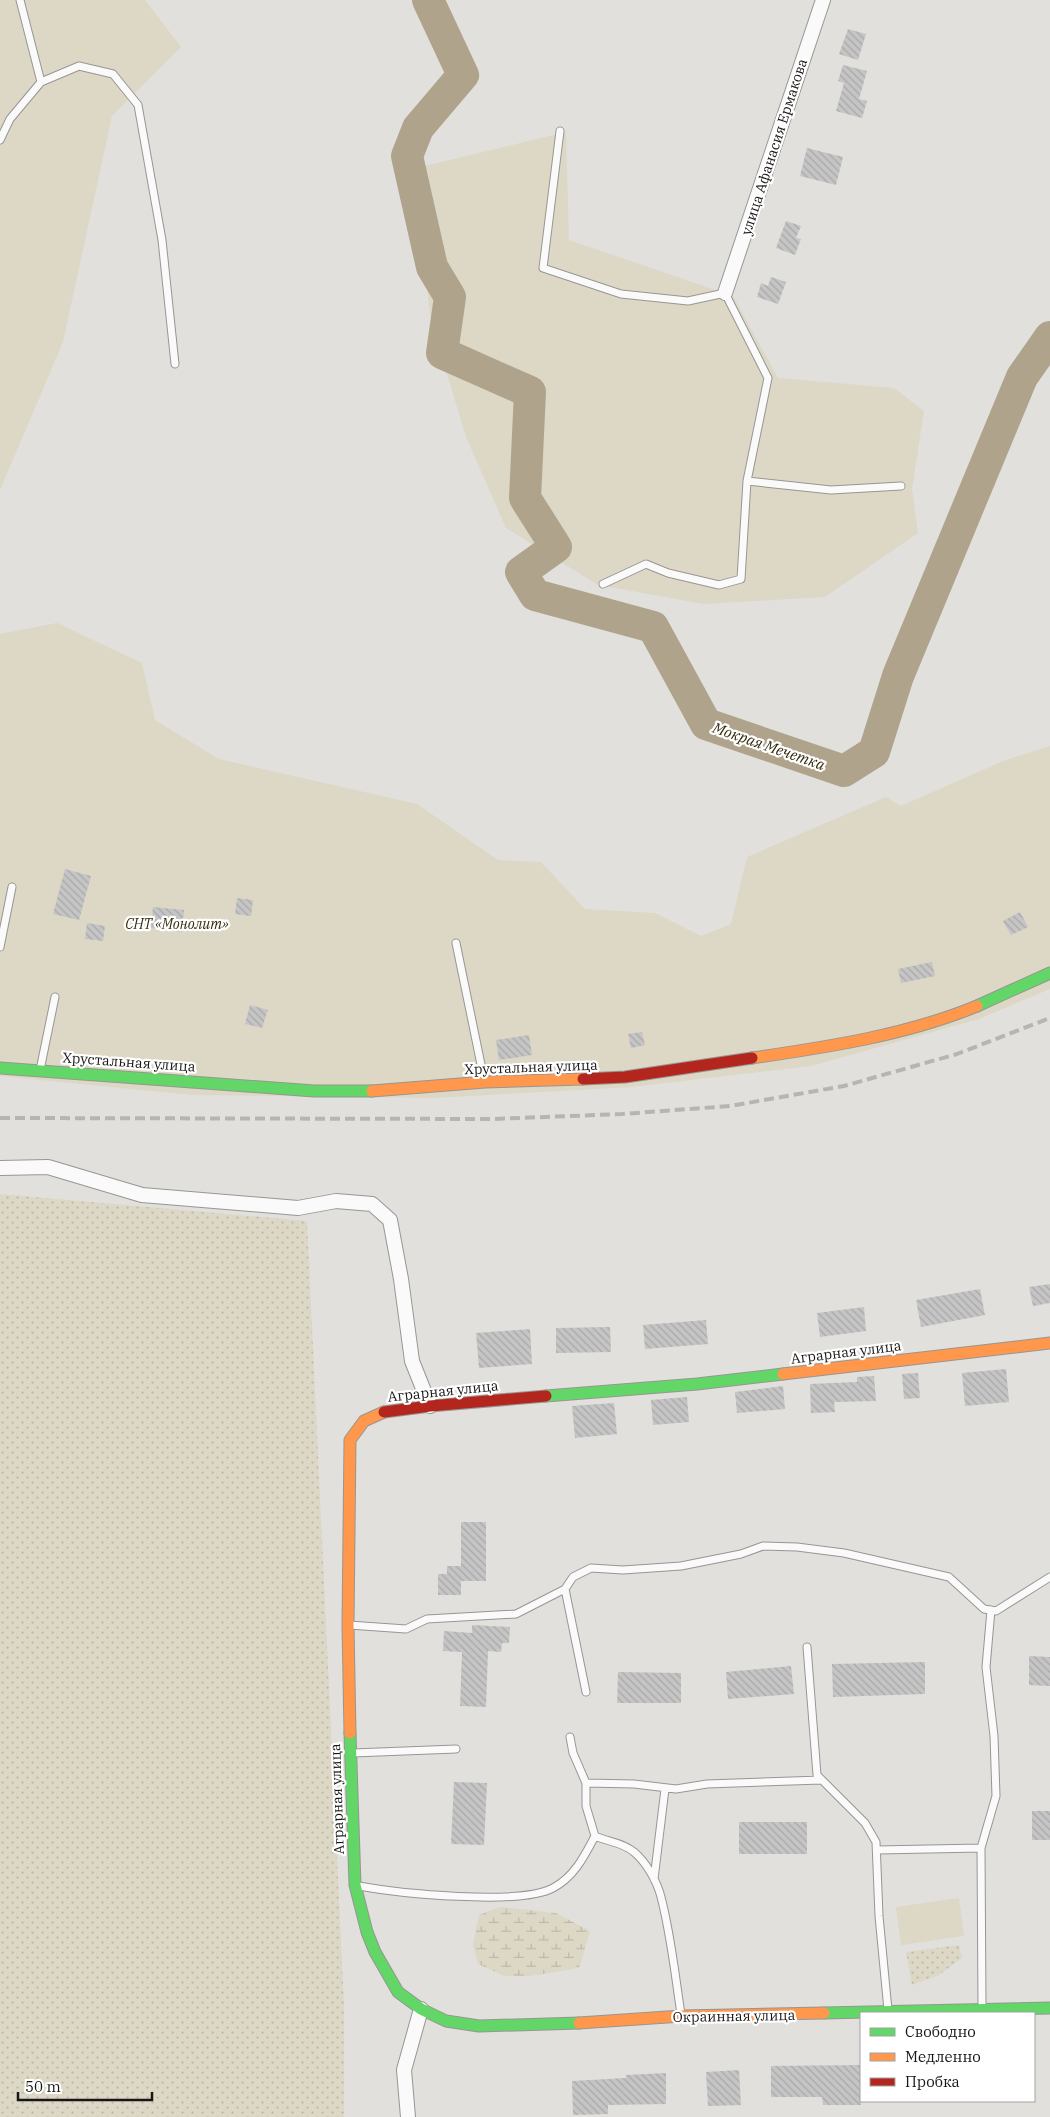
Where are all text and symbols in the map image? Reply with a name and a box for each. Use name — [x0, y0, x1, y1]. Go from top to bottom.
street label: улица Афанасия Ермакова — [737, 56, 811, 238]
water label: Мокрая Мечетка — [710, 718, 828, 774]
park label: СНТ «Монолит» — [125, 915, 229, 933]
street label: Хрустальная улица — [62, 1048, 196, 1076]
street label: Хрустальная улица — [464, 1056, 598, 1078]
street label: Аграрная улица — [790, 1336, 903, 1368]
street label: Аграрная улица — [387, 1376, 500, 1406]
street label: Аграрная улица — [326, 1743, 348, 1855]
street label: Окраинная улица — [672, 2006, 796, 2026]
legend — [860, 2012, 1035, 2102]
text: Свободно — [905, 2022, 976, 2041]
text: Медленно — [905, 2047, 981, 2066]
scale bar — [18, 2070, 151, 2102]
text: Пробка — [905, 2072, 960, 2091]
text: 50 m — [25, 2077, 61, 2096]

